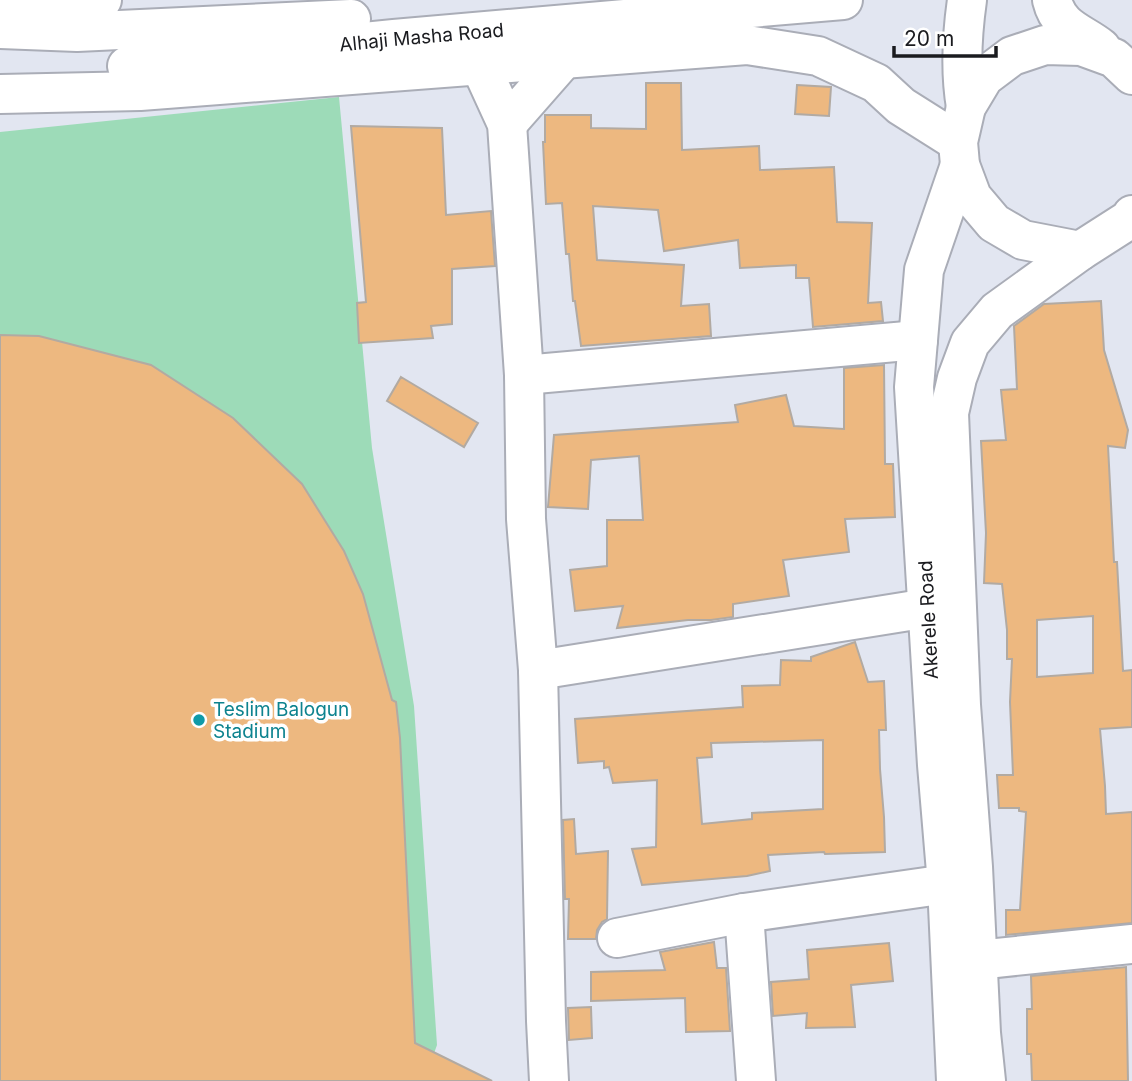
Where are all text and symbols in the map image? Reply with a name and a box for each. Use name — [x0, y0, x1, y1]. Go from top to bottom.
scale bar — [894, 14, 996, 58]
street label: Alhaji Masha Road — [338, 19, 505, 56]
text: 20 m — [904, 26, 954, 51]
street label: Akerele Road — [914, 560, 943, 680]
place label: Teslim Balogun Stadium — [213, 698, 349, 743]
marker: Teslim Balogun Stadium — [191, 712, 207, 728]

